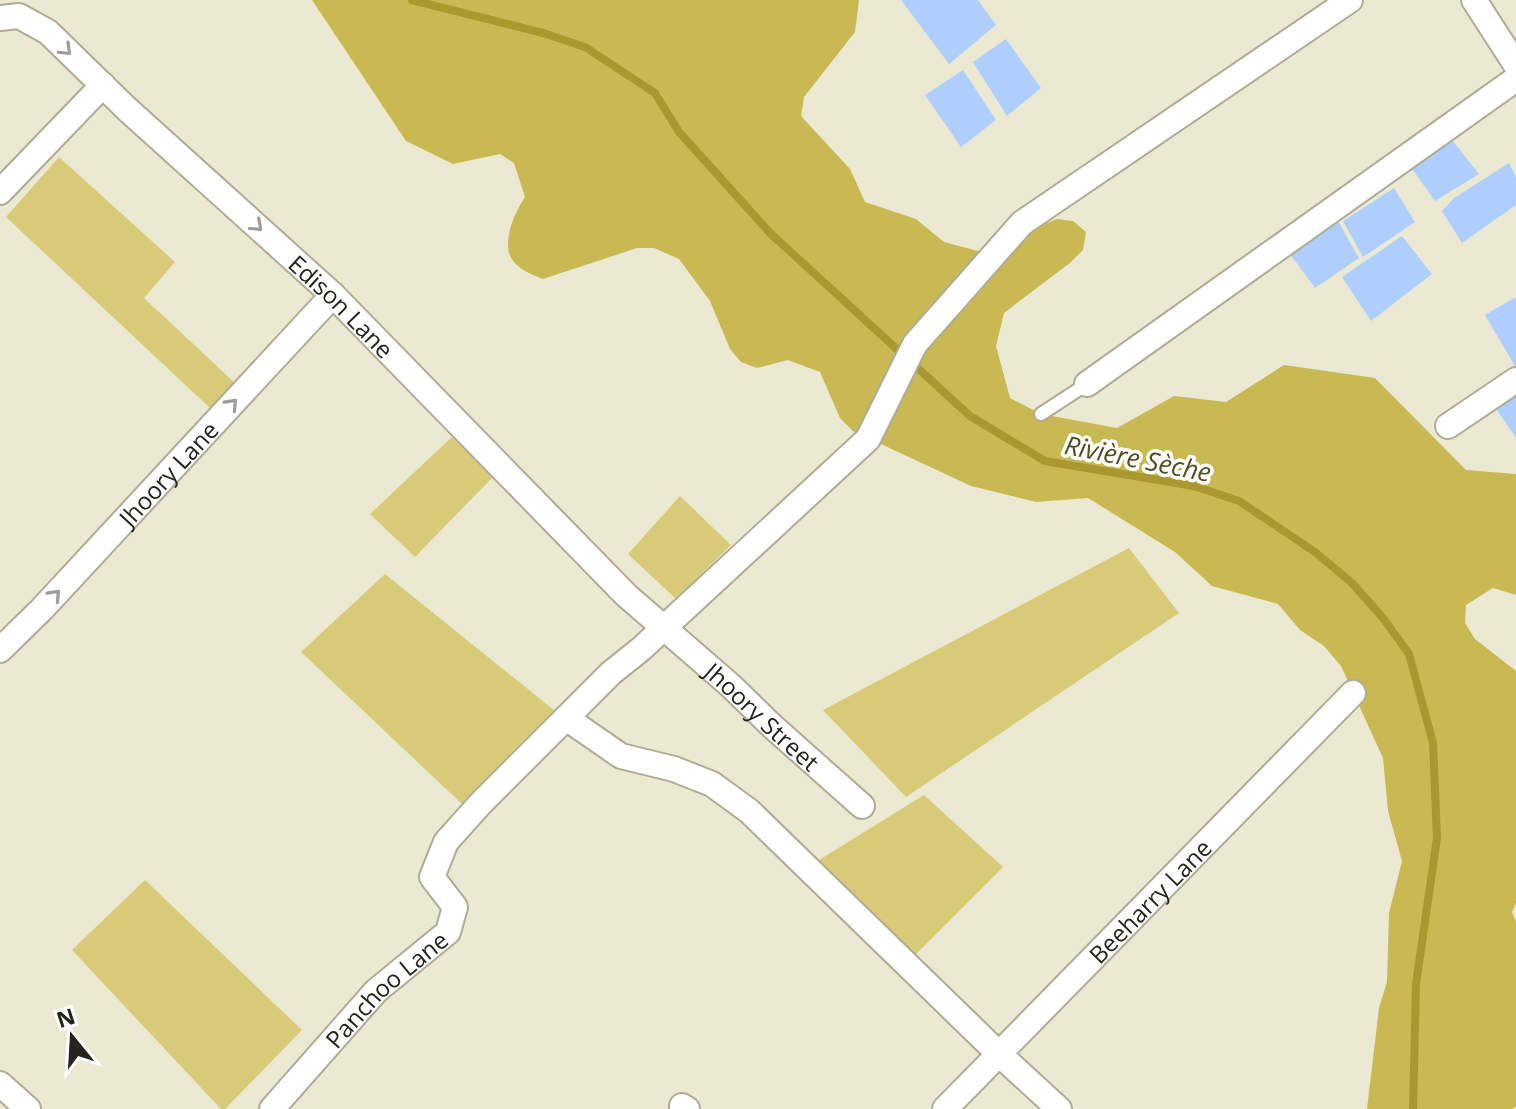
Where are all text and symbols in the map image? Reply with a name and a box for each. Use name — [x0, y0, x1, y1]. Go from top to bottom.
one-way arrow — [57, 41, 71, 55]
one-way arrow — [248, 217, 263, 231]
street label: Edison Lane — [282, 247, 402, 365]
one-way arrow — [222, 399, 236, 414]
street label: Jhoory Lane — [110, 413, 225, 534]
water label: Rivière Sèche — [1062, 426, 1214, 490]
one-way arrow — [45, 590, 60, 604]
street label: Jhoory Street — [697, 653, 827, 777]
street label: Beeharry Lane — [1081, 831, 1218, 970]
street label: Panchoo Lane — [317, 923, 454, 1055]
north arrow — [32, 997, 112, 1077]
text: N — [52, 1000, 79, 1034]

